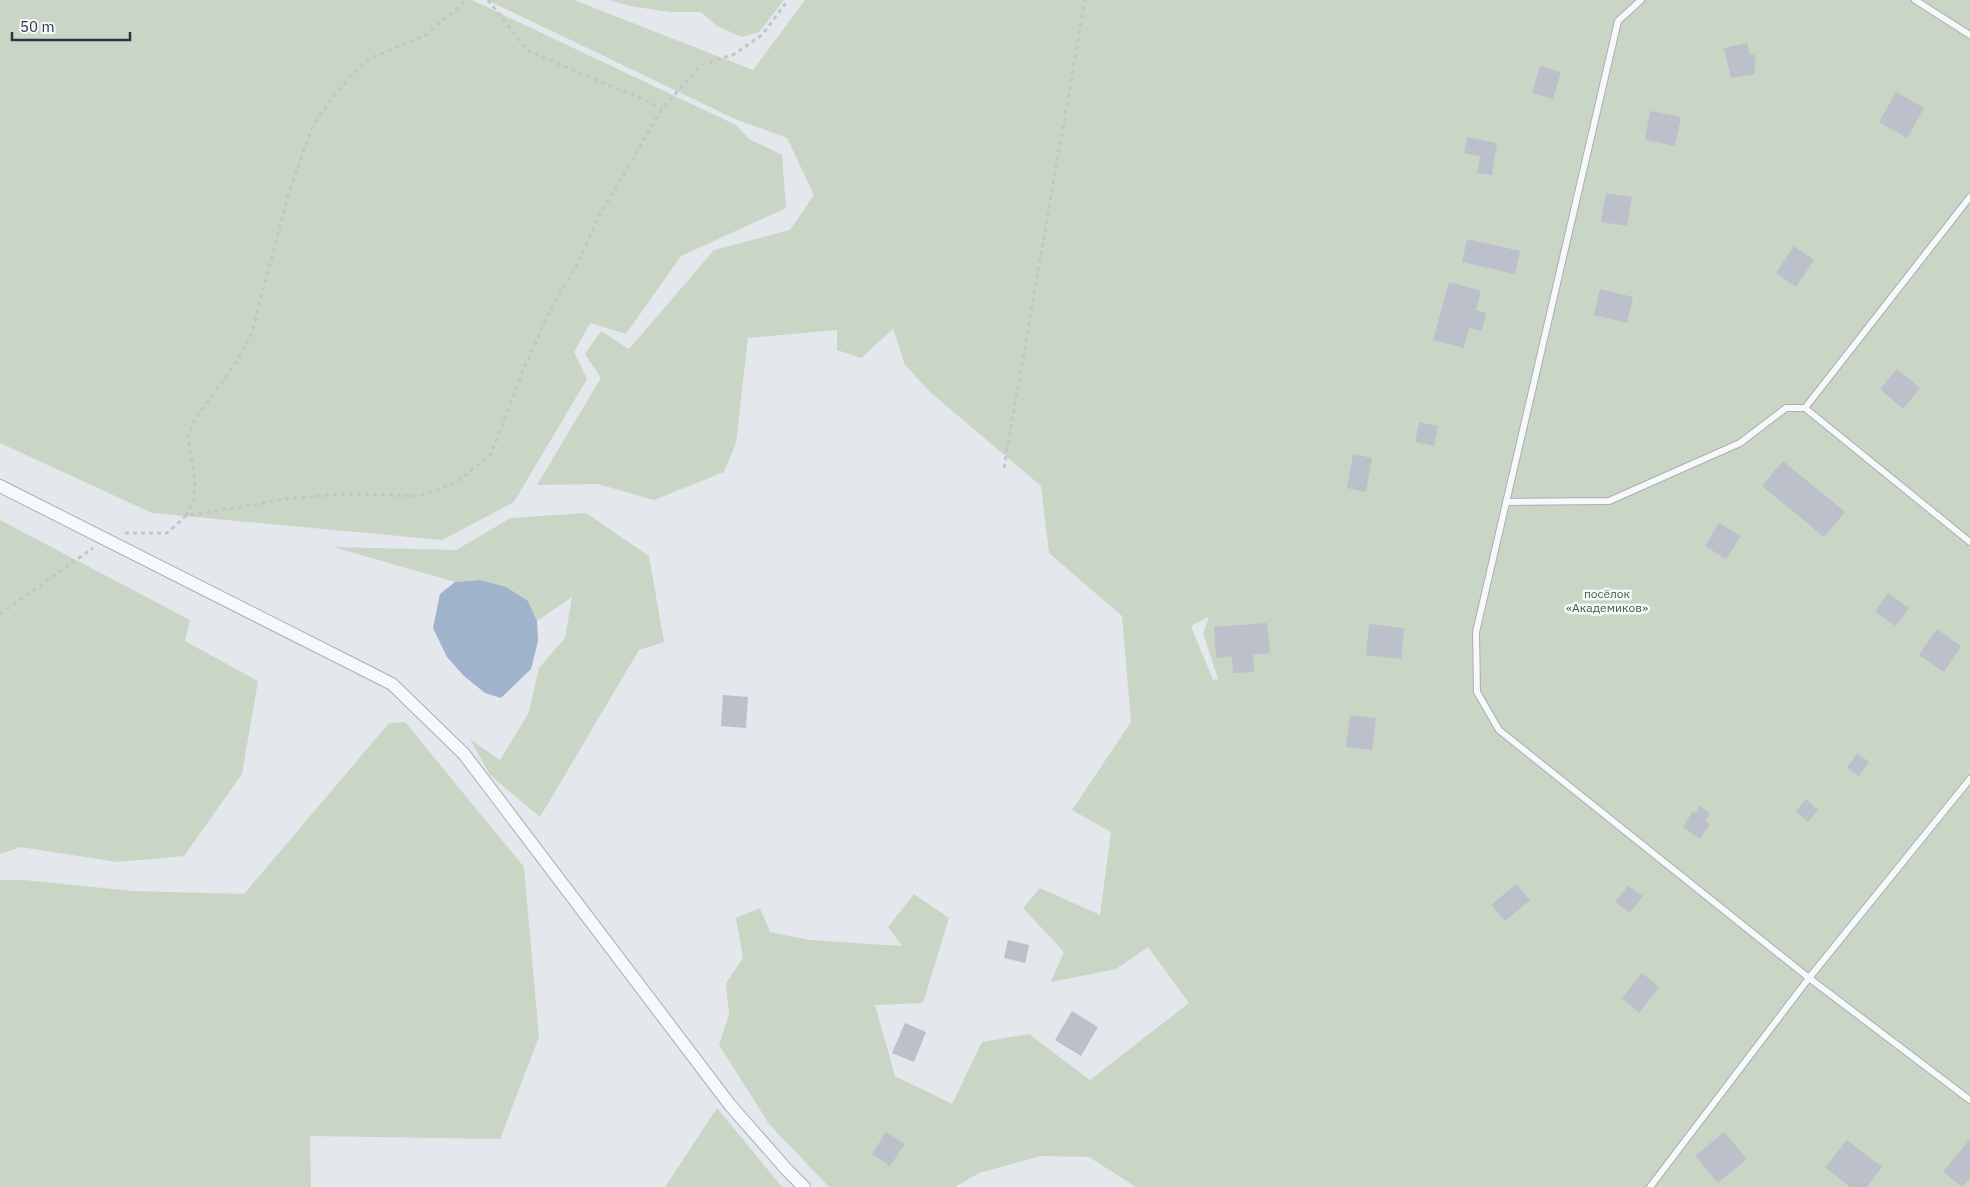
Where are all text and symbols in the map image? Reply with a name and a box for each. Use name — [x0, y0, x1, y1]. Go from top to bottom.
scale bar — [12, 10, 130, 42]
text: 50 m — [20, 17, 55, 36]
park label: посёлок «Академиков» — [1566, 586, 1648, 615]

